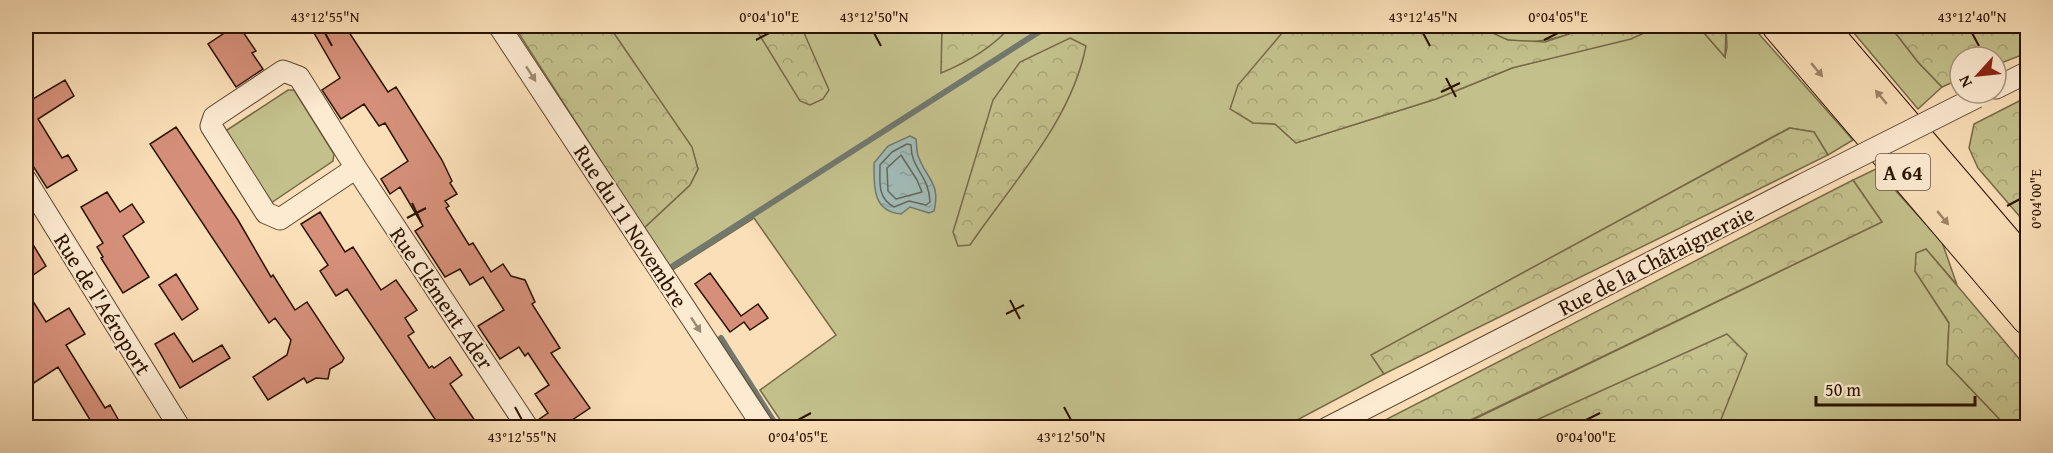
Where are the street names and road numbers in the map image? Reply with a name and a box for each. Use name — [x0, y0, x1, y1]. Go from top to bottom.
street label: Rue du 11 Novembre — [566, 138, 696, 314]
road number: A 64 — [1876, 154, 1930, 190]
street label: Rue de la Châtaigneraie — [1552, 197, 1760, 323]
street label: Rue Clément Ader — [382, 220, 502, 376]
street label: Rue de l'Aéroport — [46, 227, 160, 381]

